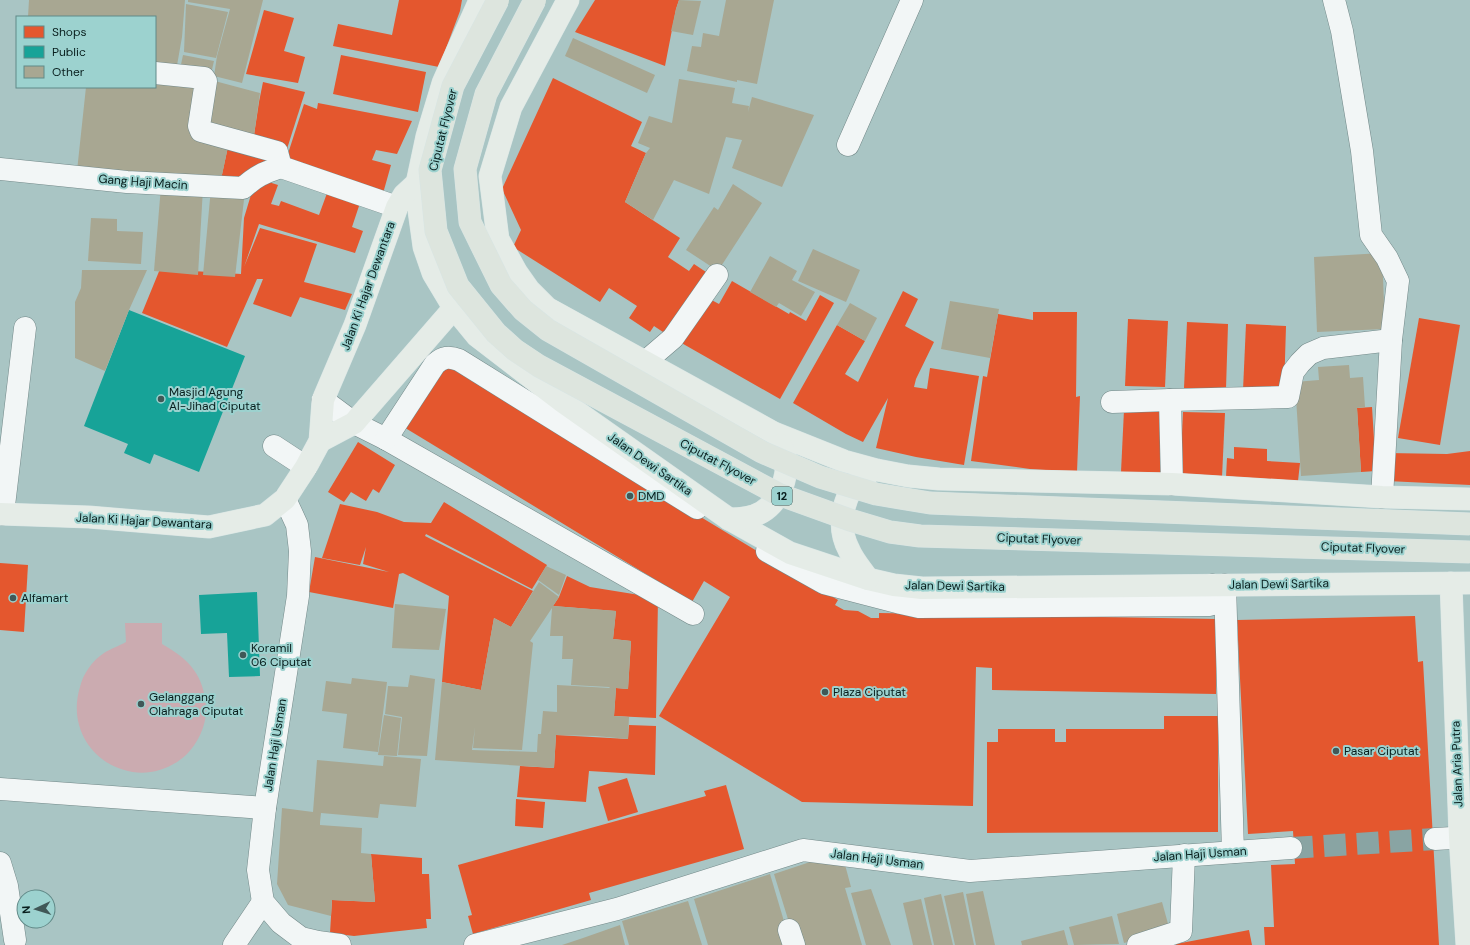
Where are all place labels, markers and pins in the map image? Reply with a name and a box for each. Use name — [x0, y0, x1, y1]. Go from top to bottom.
place label: Masjid Agung Al-Jihad Ciputat — [169, 384, 261, 414]
marker: Masjid Agung Al-Jihad Ciputat — [156, 394, 166, 404]
place label: DMD — [638, 488, 665, 504]
marker: DMD — [625, 491, 635, 501]
place label: Alfamart — [21, 590, 69, 606]
marker: Alfamart — [8, 593, 18, 603]
place label: Koramil 06 Ciputat — [251, 640, 312, 670]
marker: Koramil 06 Ciputat — [238, 650, 248, 660]
place label: Plaza Ciputat — [833, 684, 906, 700]
marker: Plaza Ciputat — [820, 687, 830, 697]
place label: Gelanggang Olahraga Ciputat — [149, 689, 244, 719]
marker: Gelanggang Olahraga Ciputat — [136, 699, 146, 709]
place label: Pasar Ciputat — [1344, 743, 1419, 759]
marker: Pasar Ciputat — [1331, 746, 1341, 756]

